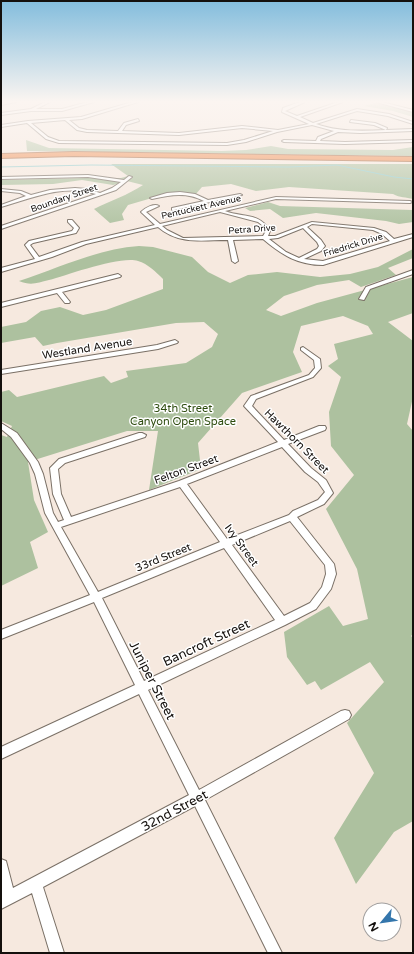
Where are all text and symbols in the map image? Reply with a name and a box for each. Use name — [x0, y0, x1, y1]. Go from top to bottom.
street label: Boundary Street — [29, 182, 99, 215]
street label: Pentuckett Avenue — [160, 193, 242, 222]
street label: Petra Drive — [228, 222, 276, 237]
street label: Friedrick Drive — [322, 231, 384, 260]
street label: Westland Avenue — [41, 335, 133, 362]
park label: 34th Street Canyon Open Space — [130, 402, 236, 428]
street label: Hawthorn Street — [262, 406, 332, 476]
street label: Felton Street — [152, 452, 220, 487]
street label: Ivy Street — [222, 522, 261, 569]
street label: 33rd Street — [133, 540, 193, 575]
street label: Bancroft Street — [160, 616, 252, 670]
street label: Juniper Street — [125, 638, 179, 723]
street label: 32nd Street — [138, 787, 210, 835]
north arrow — [362, 902, 402, 942]
text: N — [366, 920, 382, 934]

